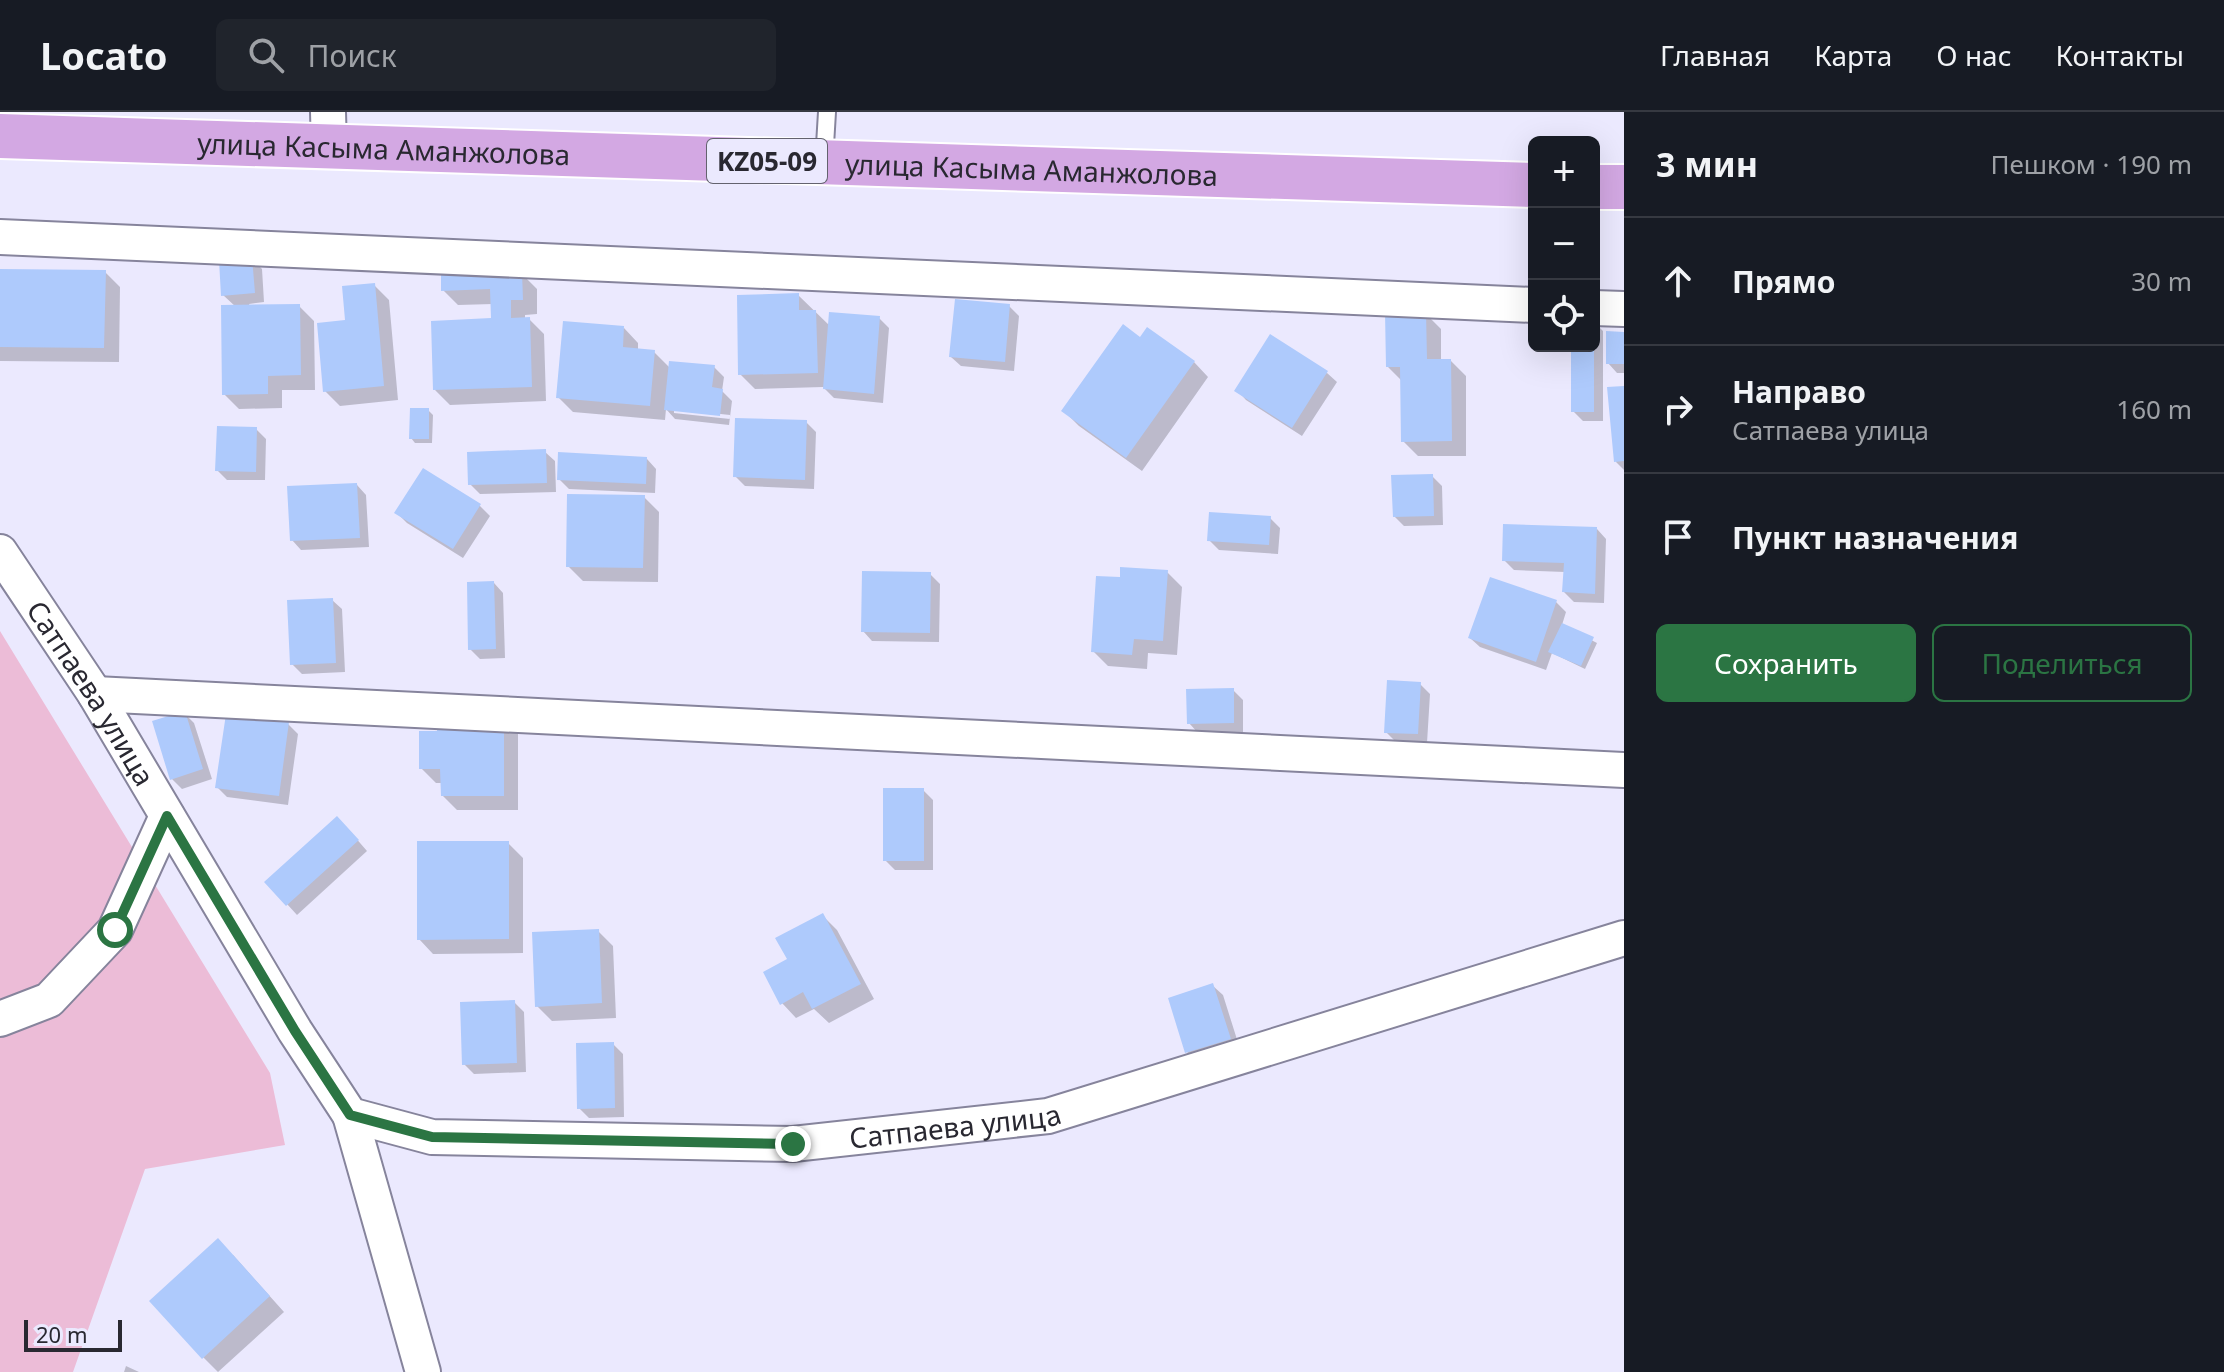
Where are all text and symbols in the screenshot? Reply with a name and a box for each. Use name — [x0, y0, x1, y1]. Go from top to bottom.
search box — [216, 19, 776, 91]
text: Locato — [40, 29, 168, 81]
icon: search — [244, 33, 288, 77]
text: Поиск — [308, 35, 397, 76]
text: Главная — [1660, 36, 1770, 74]
text: Карта — [1814, 36, 1892, 74]
text: О нас — [1936, 36, 2012, 74]
text: Контакты — [2056, 36, 2184, 74]
street label: улица Касыма Аманжолова — [197, 123, 571, 173]
map controls — [1528, 136, 1600, 352]
button: + — [1528, 136, 1600, 208]
road number: KZ05-09 — [707, 139, 827, 183]
text: 3 мин — [1656, 141, 1758, 187]
street label: улица Касыма Аманжолова — [845, 144, 1218, 194]
text: Пешком · 190 m — [1990, 146, 2192, 182]
button: − — [1528, 208, 1600, 280]
icon: ahead — [1656, 259, 1700, 303]
text: Прямо — [1732, 261, 1836, 302]
text: 30 m — [2131, 263, 2192, 299]
button: locate — [1528, 280, 1600, 352]
text: Направо — [1732, 371, 1866, 412]
icon: right — [1656, 387, 1700, 431]
text: 160 m — [2116, 391, 2192, 427]
text: Сатпаева улица — [1732, 412, 1929, 448]
icon: arrive — [1656, 515, 1700, 559]
text: Пункт назначения — [1732, 517, 2018, 558]
street label: Сатпаева улица — [19, 593, 164, 793]
button: Сохранить — [1656, 624, 1916, 702]
button: Поделиться — [1932, 624, 2192, 702]
route start — [97, 912, 133, 948]
street label: Сатпаева улица — [847, 1094, 1066, 1157]
route end — [775, 1126, 811, 1162]
scale bar — [24, 1316, 122, 1352]
text: 20 m — [36, 1319, 87, 1349]

